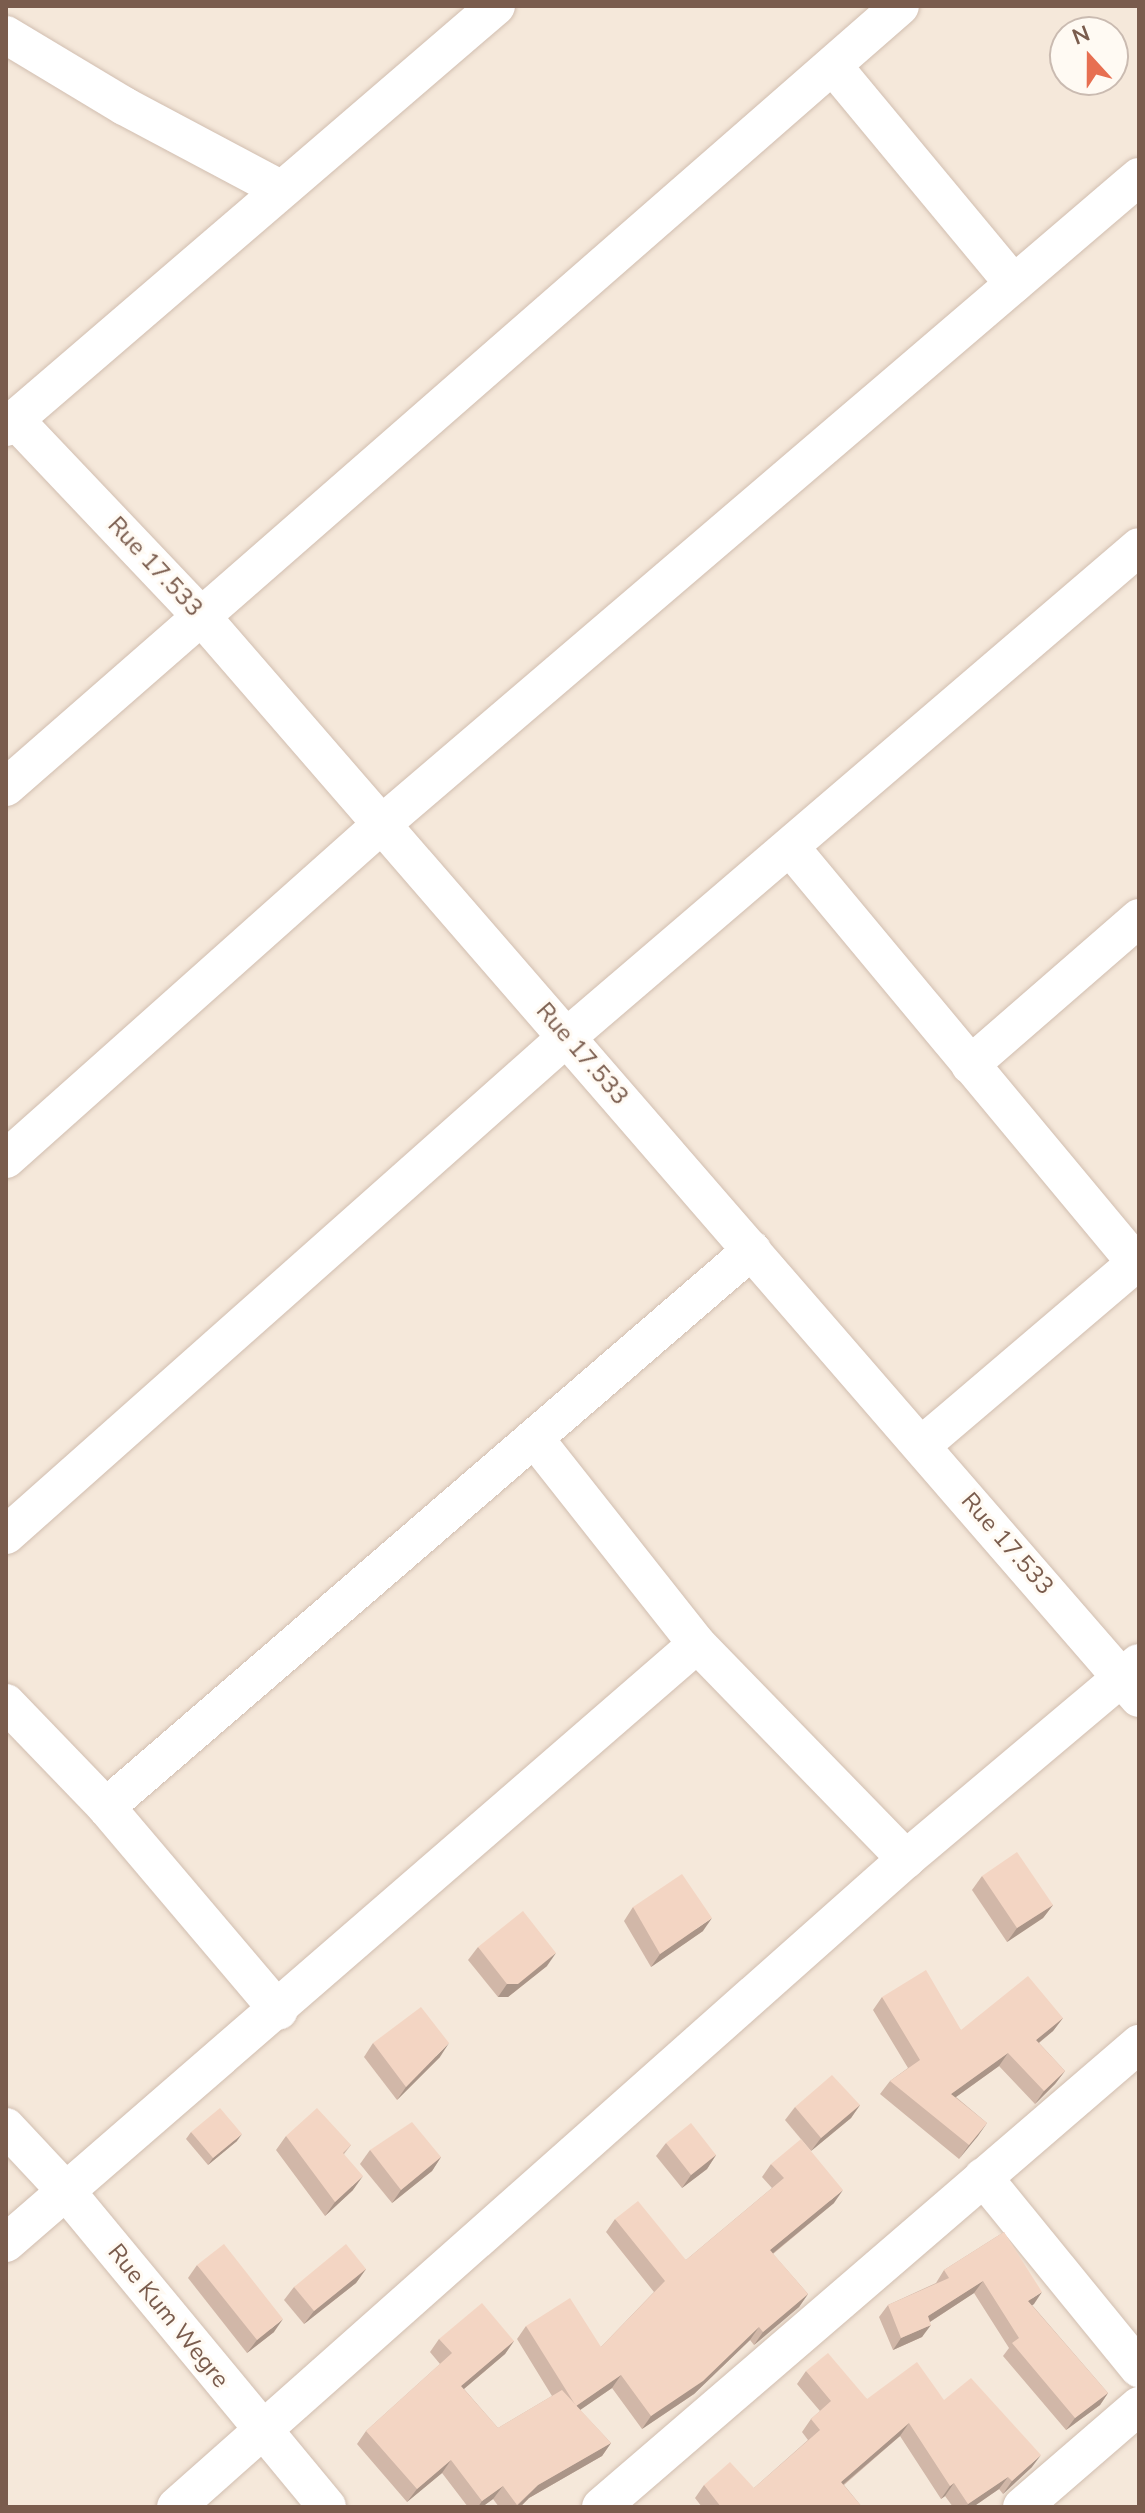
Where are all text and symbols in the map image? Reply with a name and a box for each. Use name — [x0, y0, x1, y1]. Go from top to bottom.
north arrow — [1049, 16, 1129, 96]
text: N — [1068, 19, 1094, 52]
street label: Rue 17.533 — [102, 511, 208, 623]
street label: Rue 17.533 — [530, 997, 634, 1111]
street label: Rue 17.533 — [955, 1487, 1059, 1601]
street label: Rue Kum Wegre — [101, 2238, 235, 2394]

